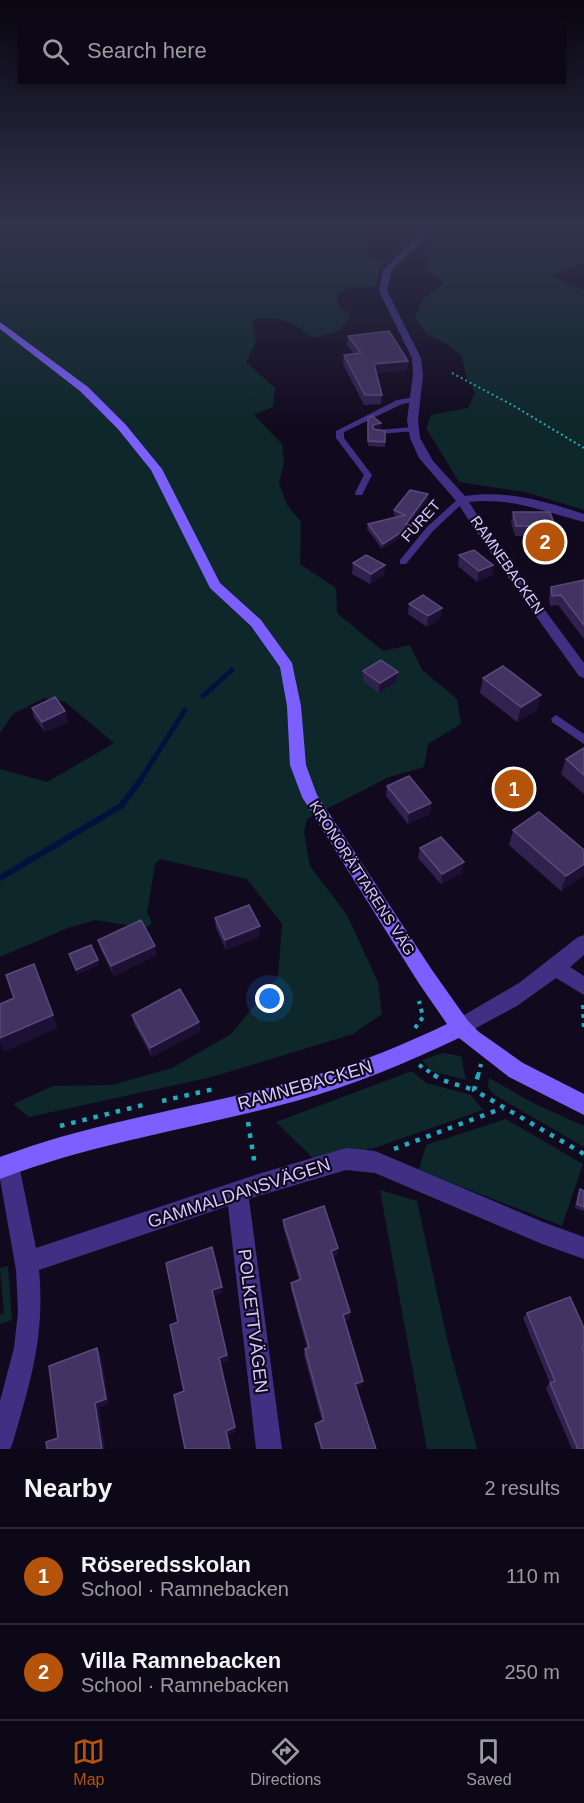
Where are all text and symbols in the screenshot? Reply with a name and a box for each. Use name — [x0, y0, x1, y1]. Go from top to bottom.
search box — [18, 18, 566, 84]
icon: search — [39, 35, 72, 68]
text: Search here — [87, 38, 207, 63]
street label: FURET — [398, 496, 444, 545]
street label: RAMNEBACKEN — [467, 512, 548, 617]
pin: 2 — [526, 520, 564, 564]
pin: 1 — [494, 766, 534, 812]
street label: KRONORÄTTARENS VÄG — [306, 797, 419, 958]
your location — [255, 984, 284, 1013]
street label: RAMNEBACKEN — [235, 1056, 375, 1114]
street label: GAMMALDANSVÄGEN — [145, 1154, 333, 1232]
street label: POLKETTVÄGEN — [234, 1248, 272, 1394]
text: Nearby — [24, 1473, 112, 1503]
text: 2 results — [484, 1477, 560, 1499]
text: Röseredsskolan — [81, 1552, 251, 1577]
text: 1 — [38, 1565, 49, 1587]
text: 110 m — [506, 1565, 560, 1587]
text: School · Ramnebacken — [81, 1578, 289, 1600]
text: Villa Ramnebacken — [81, 1648, 281, 1673]
text: 2 — [38, 1661, 49, 1683]
text: 250 m — [504, 1661, 560, 1683]
text: School · Ramnebacken — [81, 1674, 289, 1696]
tab: Map — [72, 1735, 105, 1789]
tab: Directions — [250, 1735, 321, 1789]
tab: Saved — [466, 1735, 512, 1789]

